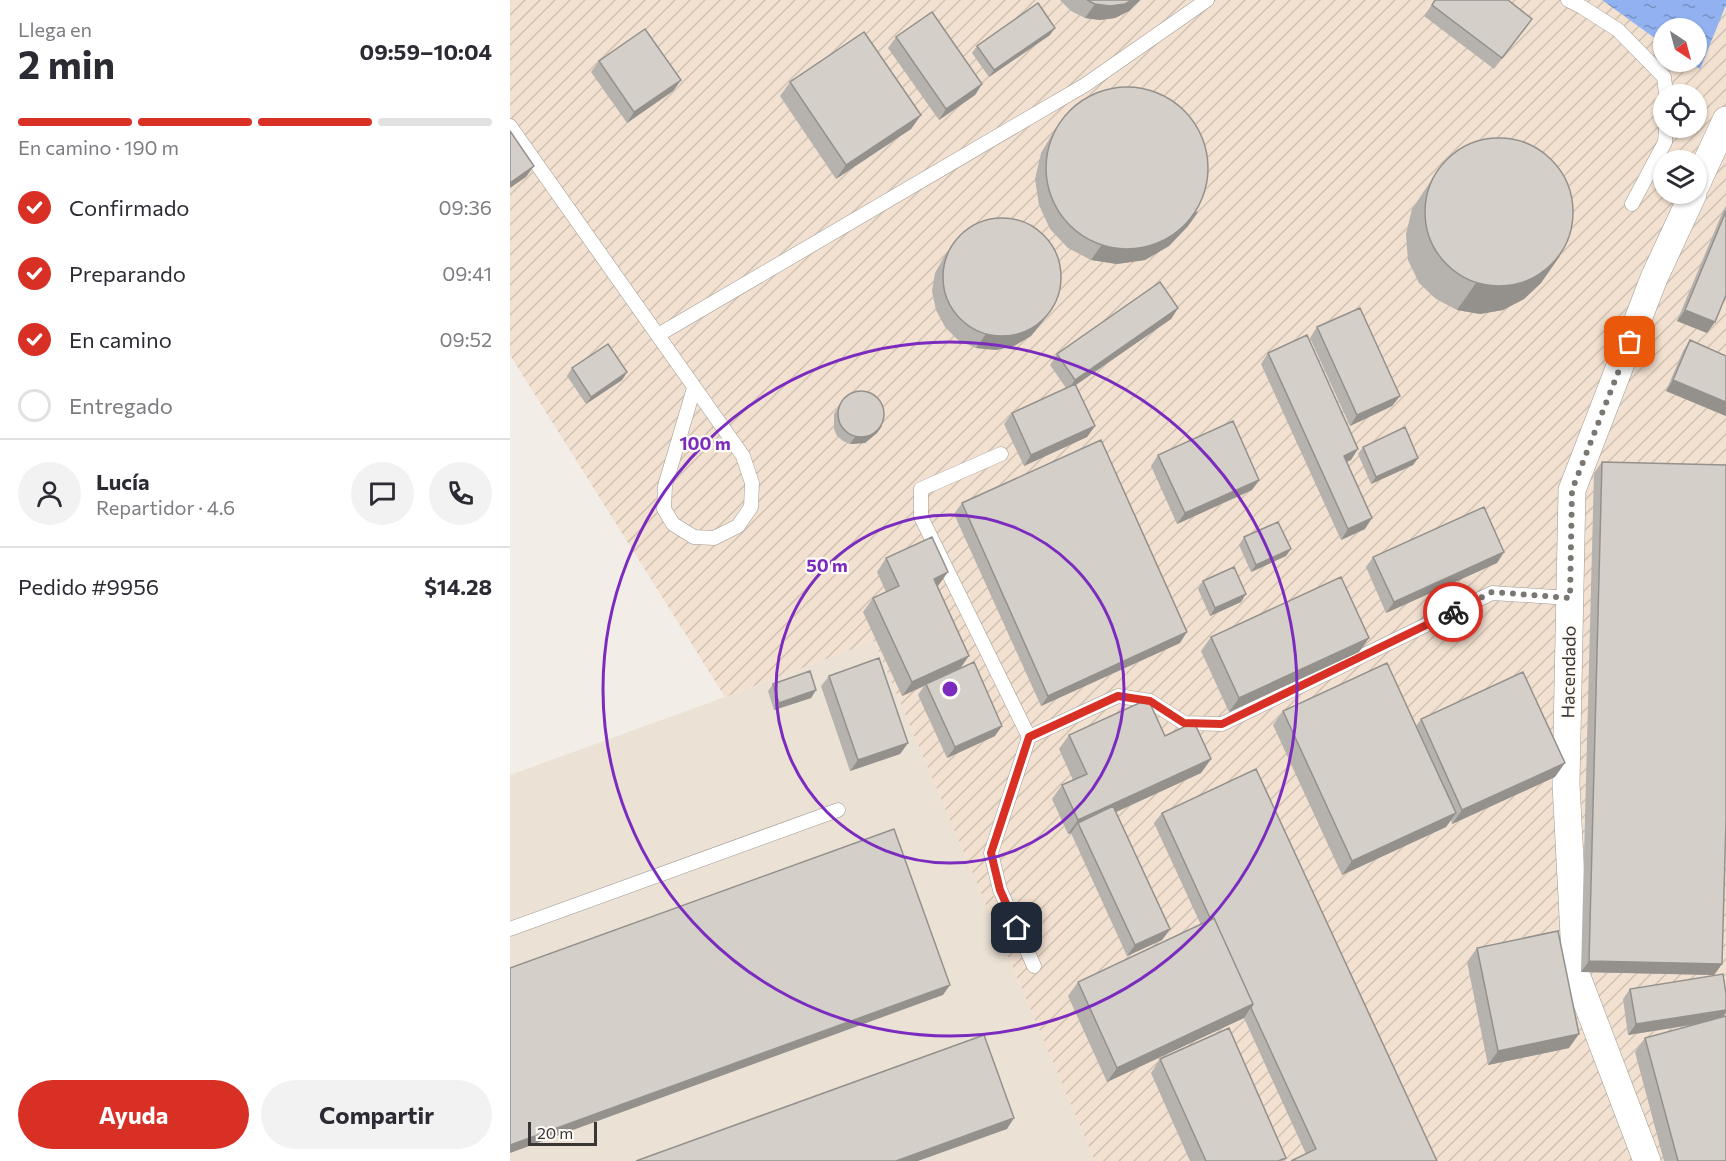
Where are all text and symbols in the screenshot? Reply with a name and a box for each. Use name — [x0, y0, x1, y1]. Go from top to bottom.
text: Llega en — [18, 17, 92, 41]
north arrow — [1653, 18, 1707, 72]
map controls — [1653, 18, 1707, 204]
text: 09:59–10:04 — [360, 38, 492, 65]
text: 2 min — [18, 39, 115, 87]
button: locate — [1653, 84, 1707, 138]
text: En camino · 190 m — [18, 135, 179, 159]
button: layers — [1653, 150, 1707, 204]
icon: check — [18, 191, 51, 224]
text: Confirmado — [69, 194, 190, 221]
text: 09:36 — [439, 195, 492, 219]
icon: check — [18, 257, 51, 290]
text: Preparando — [69, 260, 186, 287]
text: 09:41 — [442, 261, 492, 285]
pin — [1604, 316, 1655, 367]
icon: check — [18, 323, 51, 356]
icon: bag — [1613, 325, 1646, 358]
text: En camino — [69, 326, 172, 353]
text: 09:52 — [440, 327, 492, 351]
text: Entregado — [69, 392, 173, 419]
text: 100 m — [679, 432, 731, 454]
button: person — [18, 462, 81, 525]
button: chat — [351, 462, 414, 525]
button: phone — [429, 462, 492, 525]
text: Lucía — [96, 468, 150, 495]
text: Repartidor · 4.6 — [96, 495, 235, 519]
text: 50 m — [806, 554, 848, 576]
text: Pedido #9956 — [18, 573, 159, 600]
text: $14.28 — [424, 573, 492, 600]
courier — [1423, 582, 1483, 642]
icon: bike — [1437, 596, 1470, 629]
street label: Hacendado — [1556, 626, 1580, 718]
centre of rings — [940, 679, 960, 699]
pin — [991, 902, 1042, 953]
icon: home — [1000, 911, 1033, 944]
button: Ayuda — [18, 1080, 249, 1149]
button: Compartir — [261, 1080, 492, 1149]
scale bar — [528, 1119, 597, 1146]
text: 20 m — [537, 1123, 573, 1142]

